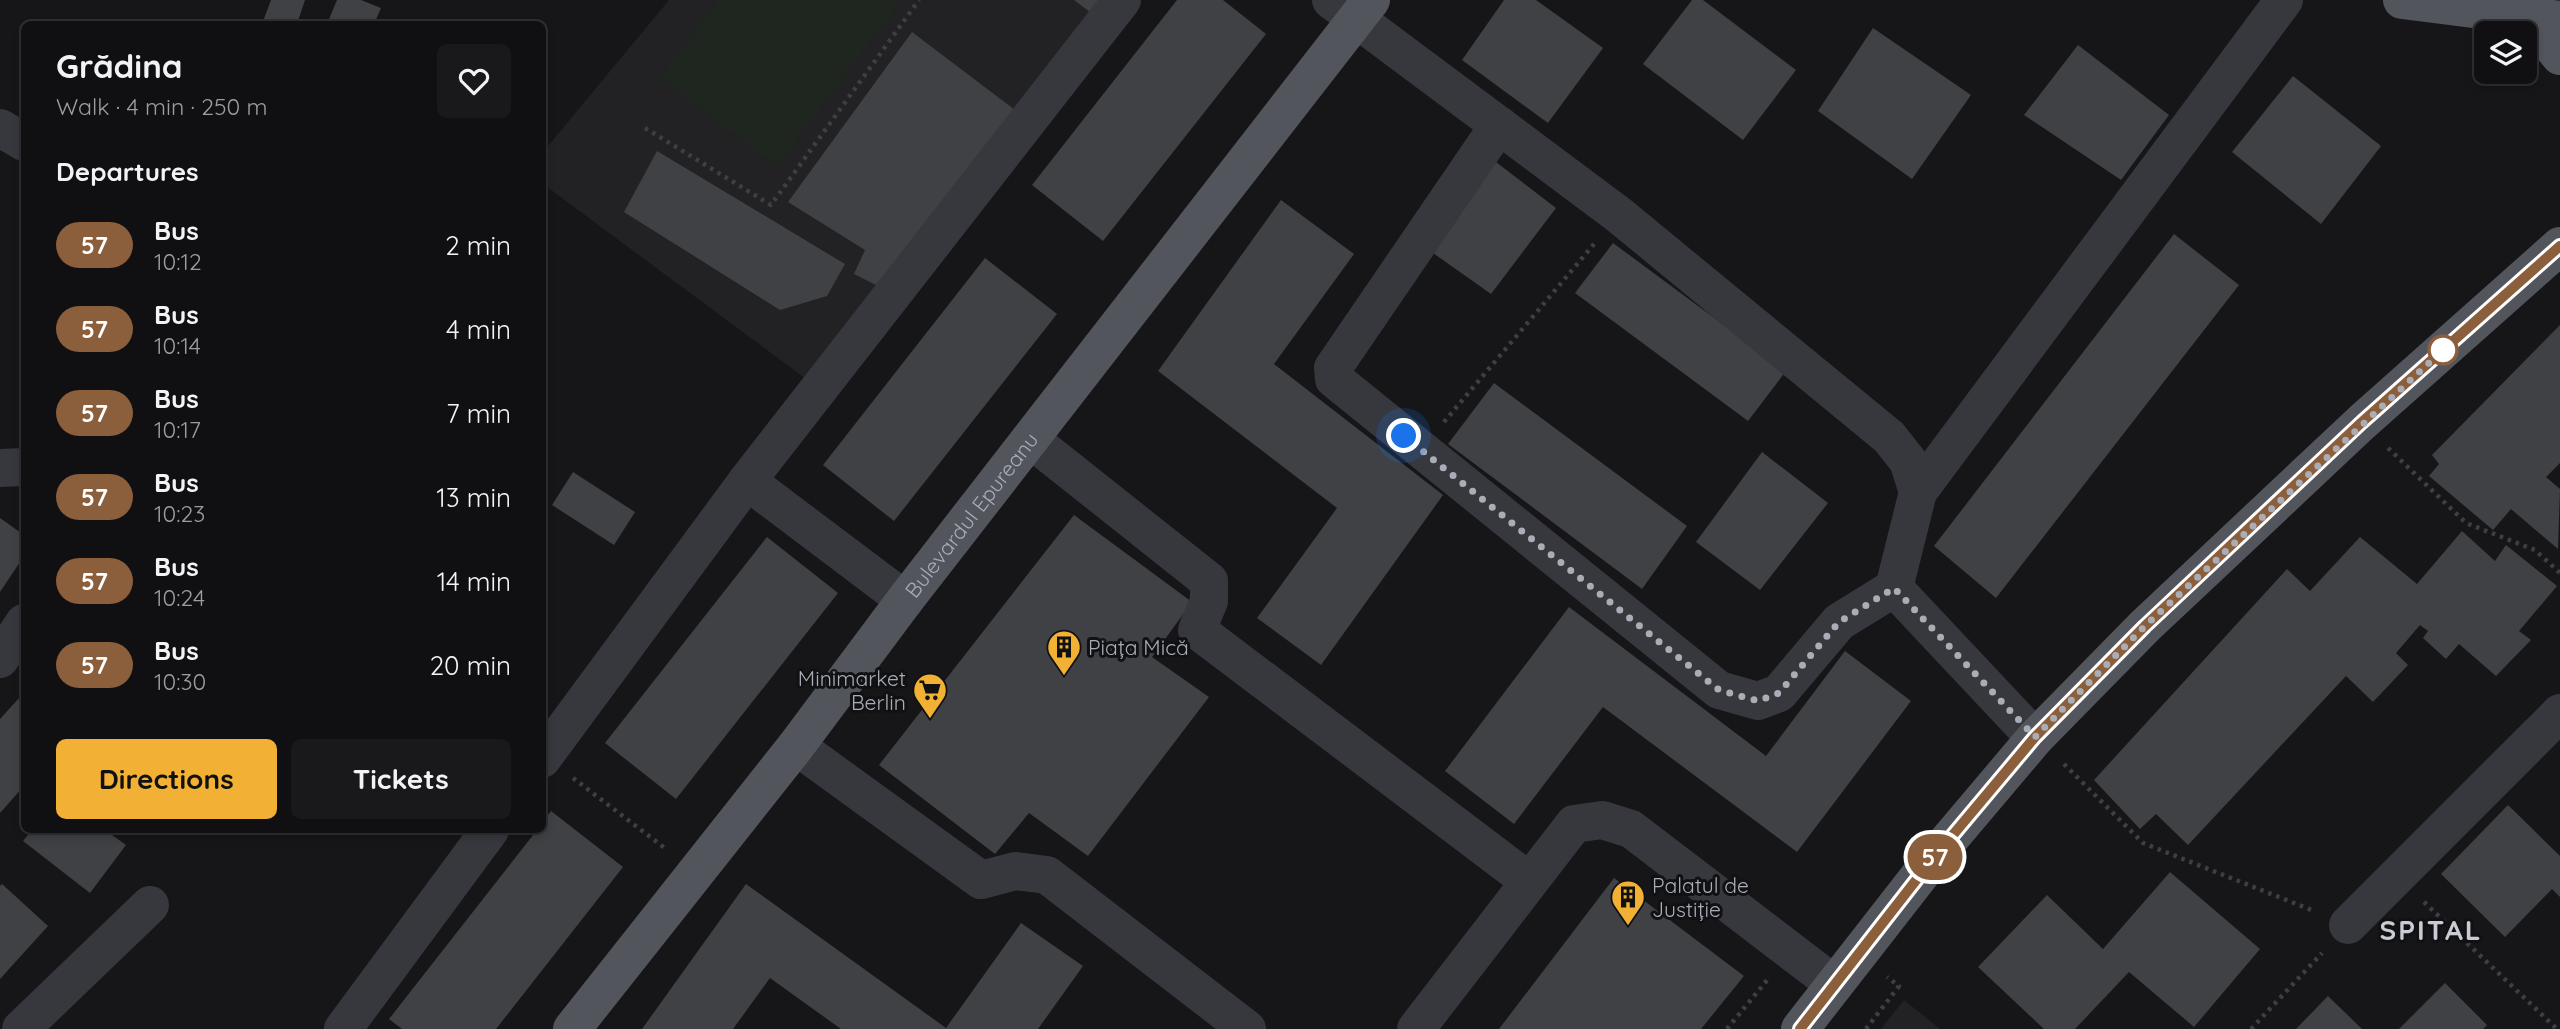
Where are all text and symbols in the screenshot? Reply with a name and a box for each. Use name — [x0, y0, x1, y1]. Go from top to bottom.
map controls — [2474, 21, 2537, 84]
button: layers — [2474, 21, 2537, 84]
button: heart — [437, 44, 511, 118]
text: Grădina — [56, 45, 183, 86]
text: Walk · 4 min · 250 m — [56, 92, 267, 121]
text: Departures — [56, 155, 199, 188]
text: Bus — [154, 214, 199, 247]
text: 2 min — [445, 229, 511, 262]
text: 57 — [81, 230, 108, 260]
text: 10:12 — [154, 247, 202, 276]
text: Bus — [154, 298, 199, 331]
text: 4 min — [446, 313, 511, 346]
text: 57 — [81, 314, 108, 344]
text: 10:14 — [154, 331, 201, 360]
unlabelled marker — [2428, 335, 2458, 365]
text: Bus — [154, 382, 199, 415]
text: 7 min — [446, 397, 511, 430]
text: 57 — [81, 398, 108, 428]
text: 10:17 — [154, 415, 201, 444]
your location — [1386, 418, 1421, 453]
street label: Bulevardul Epureanu — [899, 427, 1043, 603]
text: Bus — [154, 466, 199, 499]
text: 13 min — [436, 481, 511, 514]
text: 57 — [81, 482, 108, 512]
text: 10:23 — [154, 499, 205, 528]
text: Bus — [154, 550, 199, 583]
text: 14 min — [437, 565, 511, 598]
text: 57 — [81, 566, 108, 596]
text: 10:24 — [154, 583, 205, 612]
building icon: Piața Mică — [1045, 628, 1083, 677]
text: Bus — [154, 634, 199, 667]
place label: Piața Mică — [1088, 634, 1189, 660]
text: 20 min — [430, 649, 511, 682]
text: 57 — [81, 650, 108, 680]
place label: Minimarket Berlin — [798, 665, 906, 715]
text: 10:30 — [154, 667, 206, 696]
supermarket icon: Minimarket Berlin — [911, 671, 949, 720]
button: Directions — [56, 739, 277, 819]
button: Tickets — [291, 739, 511, 819]
line badge: 57 — [1904, 834, 1966, 880]
text: 57 — [1922, 842, 1949, 872]
place label: Palatul de Justiție — [1652, 872, 1749, 922]
building icon: Palatul de Justiție — [1609, 878, 1647, 927]
district label: SPITAL — [2379, 912, 2483, 947]

